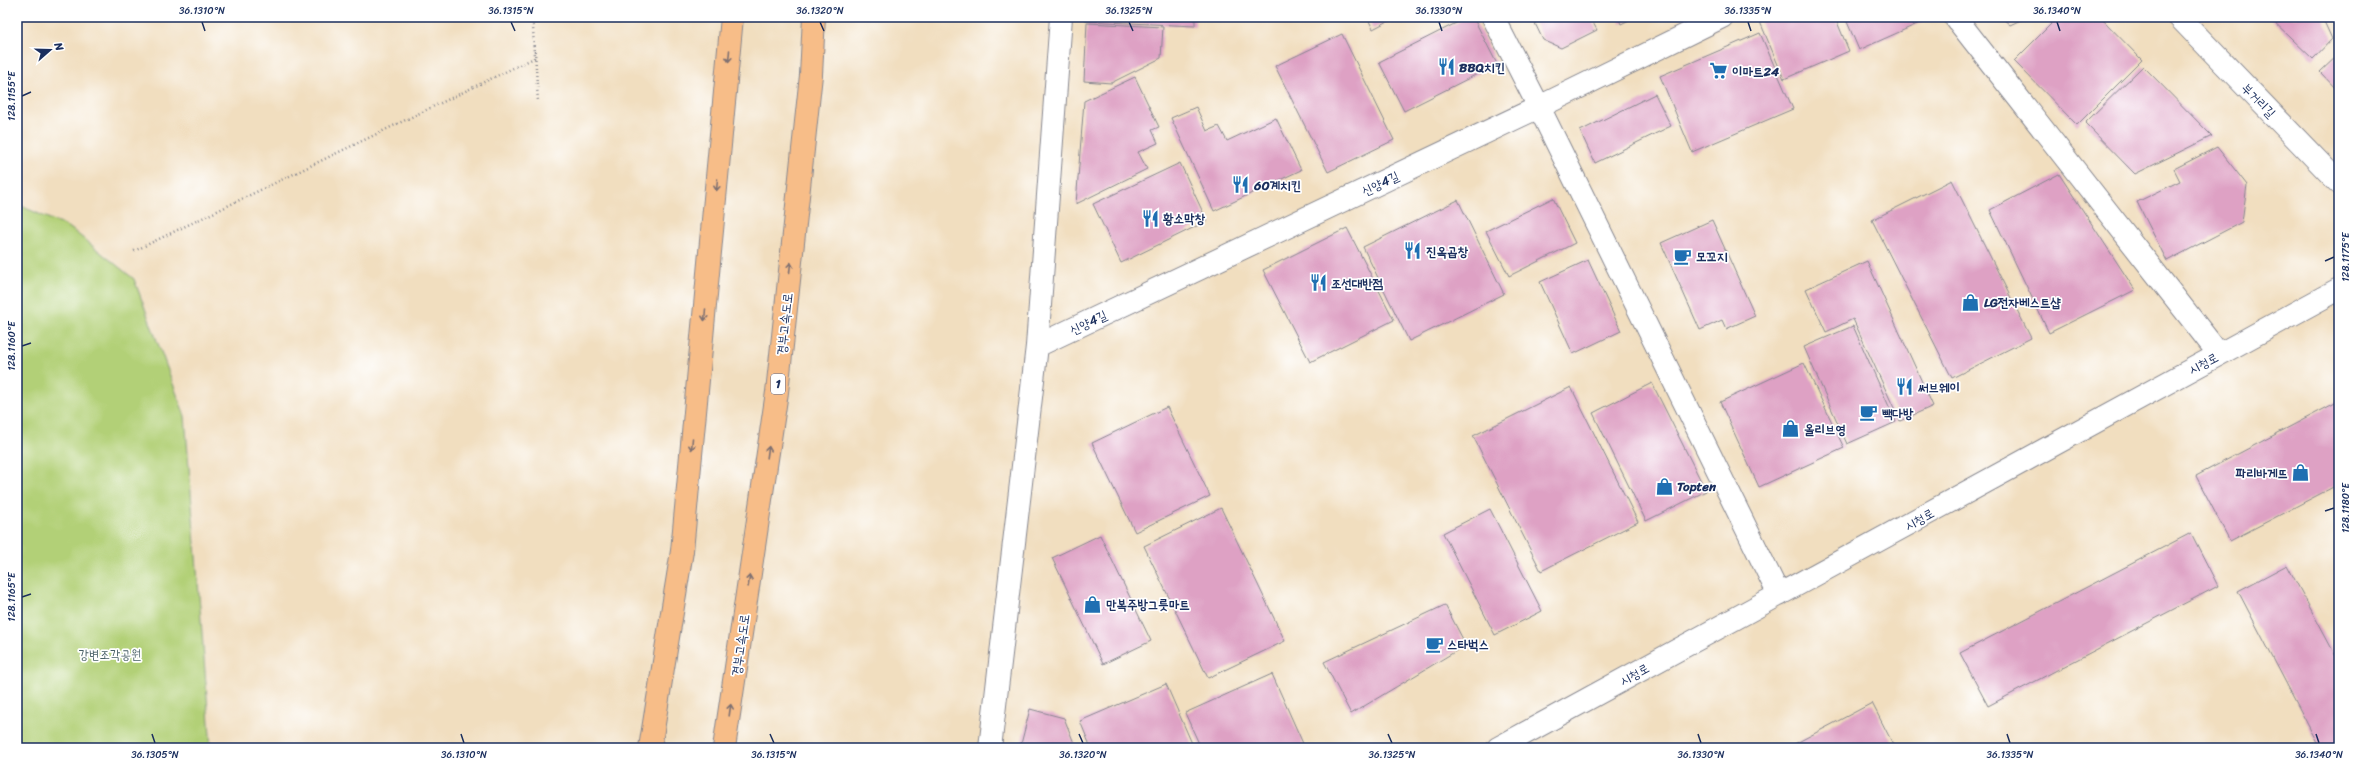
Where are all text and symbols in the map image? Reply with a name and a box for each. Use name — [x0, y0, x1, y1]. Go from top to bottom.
text: 36.1310°N — [179, 2, 225, 20]
text: 36.1315°N — [488, 2, 534, 20]
text: 36.1320°N — [796, 2, 844, 20]
text: 36.1325°N — [1105, 2, 1153, 20]
text: 36.1330°N — [1416, 2, 1463, 20]
text: 36.1335°N — [1725, 2, 1771, 20]
text: 36.1340°N — [2033, 2, 2081, 20]
north arrow — [30, 30, 70, 70]
text: N — [48, 39, 69, 54]
one-way arrow — [726, 49, 733, 62]
place label: BBQ치킨 — [1459, 56, 1505, 79]
restaurant icon: BBQ치킨 — [1436, 57, 1456, 77]
place label: 이마트24 — [1732, 60, 1780, 83]
supermarket icon: 이마트24 — [1709, 61, 1729, 81]
text: 128.1155°E — [3, 70, 21, 121]
street label: 부거리길 — [2236, 77, 2281, 123]
street label: 신양4길 — [1357, 165, 1403, 202]
place label: 60계치킨 — [1253, 174, 1301, 197]
restaurant icon: 60계치킨 — [1231, 175, 1251, 195]
one-way arrow — [713, 178, 721, 191]
place label: 황소막창 — [1163, 207, 1205, 230]
restaurant icon: 황소막창 — [1140, 208, 1160, 228]
text: 128.1175°E — [2337, 231, 2355, 282]
place label: 진옥곱창 — [1426, 240, 1468, 263]
restaurant icon: 진옥곱창 — [1403, 241, 1423, 261]
place label: 모꼬지 — [1696, 245, 1728, 268]
cafe icon: 모꼬지 — [1673, 246, 1693, 266]
one-way arrow — [787, 262, 794, 275]
place label: 조선대반점 — [1331, 272, 1384, 295]
restaurant icon: 조선대반점 — [1308, 273, 1328, 293]
place label: LG전자베스트샵 — [1984, 291, 2061, 314]
street label: 경부고속도로 — [770, 292, 799, 356]
shop icon: LG전자베스트샵 — [1961, 292, 1981, 312]
street label: 신양4길 — [1065, 304, 1111, 341]
one-way arrow — [701, 308, 708, 321]
text: 128.1160°E — [3, 320, 21, 371]
street label: 시청로 — [2184, 346, 2222, 381]
road number: 1 — [771, 374, 785, 394]
place label: 써브웨이 — [1917, 376, 1960, 399]
restaurant icon: 써브웨이 — [1895, 377, 1915, 397]
place label: 빽다방 — [1882, 402, 1914, 425]
cafe icon: 빽다방 — [1859, 403, 1879, 423]
place label: 올리브영 — [1804, 418, 1846, 441]
shop icon: 올리브영 — [1781, 419, 1801, 439]
one-way arrow — [689, 437, 696, 450]
one-way arrow — [764, 446, 772, 459]
place label: 파리바게뜨 — [2235, 462, 2288, 485]
shop icon: 파리바게뜨 — [2291, 463, 2311, 483]
place label: Topten — [1677, 475, 1717, 498]
shop icon: Topten — [1654, 476, 1674, 496]
text: 128.1180°E — [2337, 482, 2355, 533]
street label: 시청로 — [1900, 502, 1939, 537]
text: 128.1165°E — [3, 571, 21, 622]
one-way arrow — [745, 575, 753, 588]
place label: 만복주방그릇마트 — [1106, 593, 1190, 616]
shop icon: 만복주방그릇마트 — [1083, 594, 1103, 614]
street label: 경부고속도로 — [725, 612, 756, 678]
place label: 스타벅스 — [1447, 633, 1489, 656]
cafe icon: 스타벅스 — [1424, 634, 1444, 654]
park label: 강변조각공원 — [79, 643, 141, 666]
street label: 시청로 — [1615, 657, 1654, 692]
one-way arrow — [726, 703, 734, 716]
text: 36.1305°N — [131, 746, 179, 764]
text: 36.1310°N — [441, 746, 487, 764]
text: 36.1315°N — [751, 746, 797, 764]
text: 36.1320°N — [1059, 746, 1107, 764]
text: 36.1325°N — [1368, 746, 1416, 764]
text: 36.1330°N — [1678, 746, 1725, 764]
text: 36.1335°N — [1987, 746, 2033, 764]
text: 36.1340°N — [2295, 746, 2343, 764]

